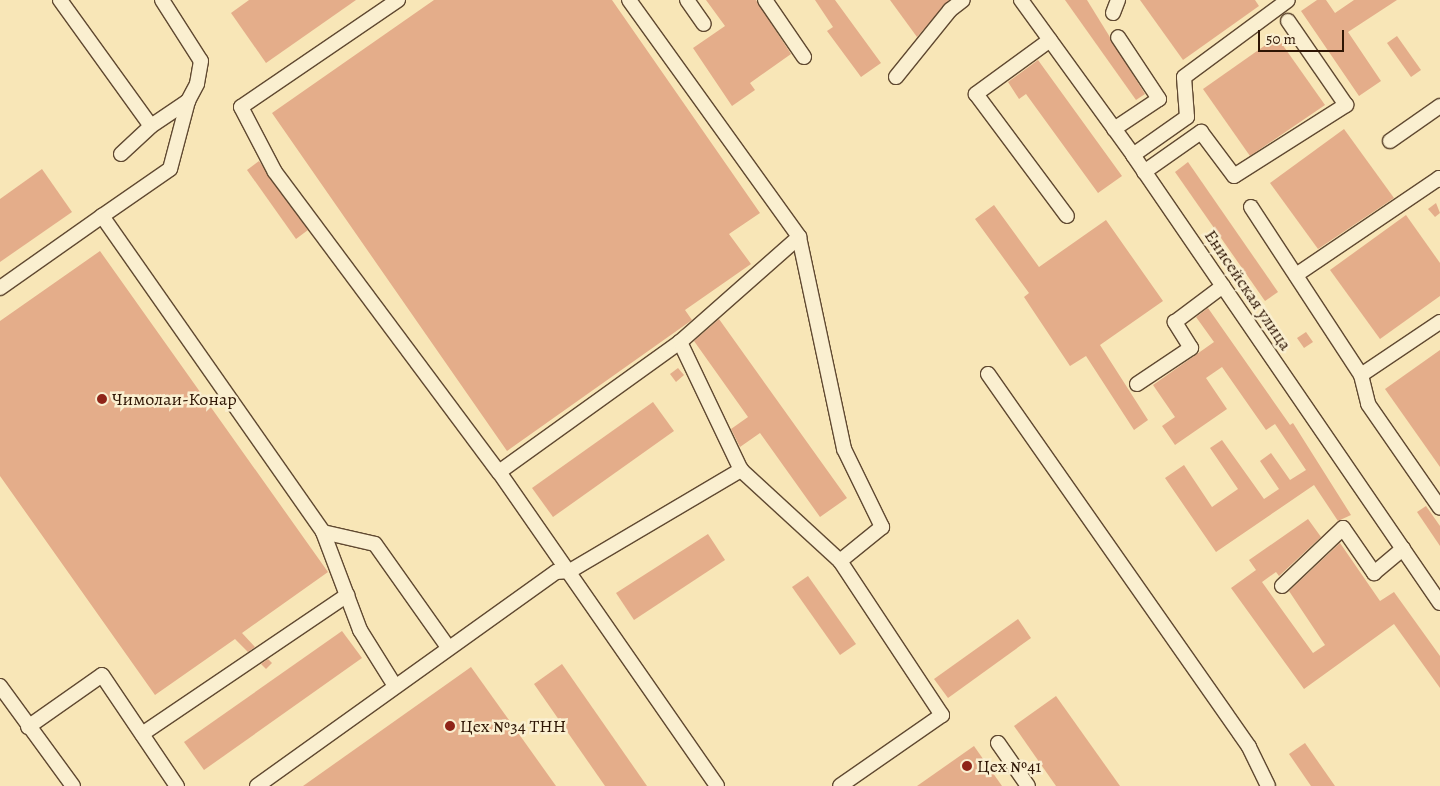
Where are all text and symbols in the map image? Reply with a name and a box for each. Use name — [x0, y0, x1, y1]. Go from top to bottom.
scale bar — [1260, 20, 1346, 52]
text: 50 m — [1266, 29, 1296, 49]
street label: Енисейская улица — [1200, 226, 1296, 354]
place label: Чимолаи-Конар — [112, 388, 237, 410]
marker: Чимолаи-Конар — [96, 393, 108, 405]
place label: Цех №34 ТНН — [460, 715, 566, 737]
marker: Цех №34 ТНН — [444, 720, 456, 732]
place label: Цех №41 — [977, 755, 1041, 777]
marker: Цех №41 — [961, 760, 973, 772]

